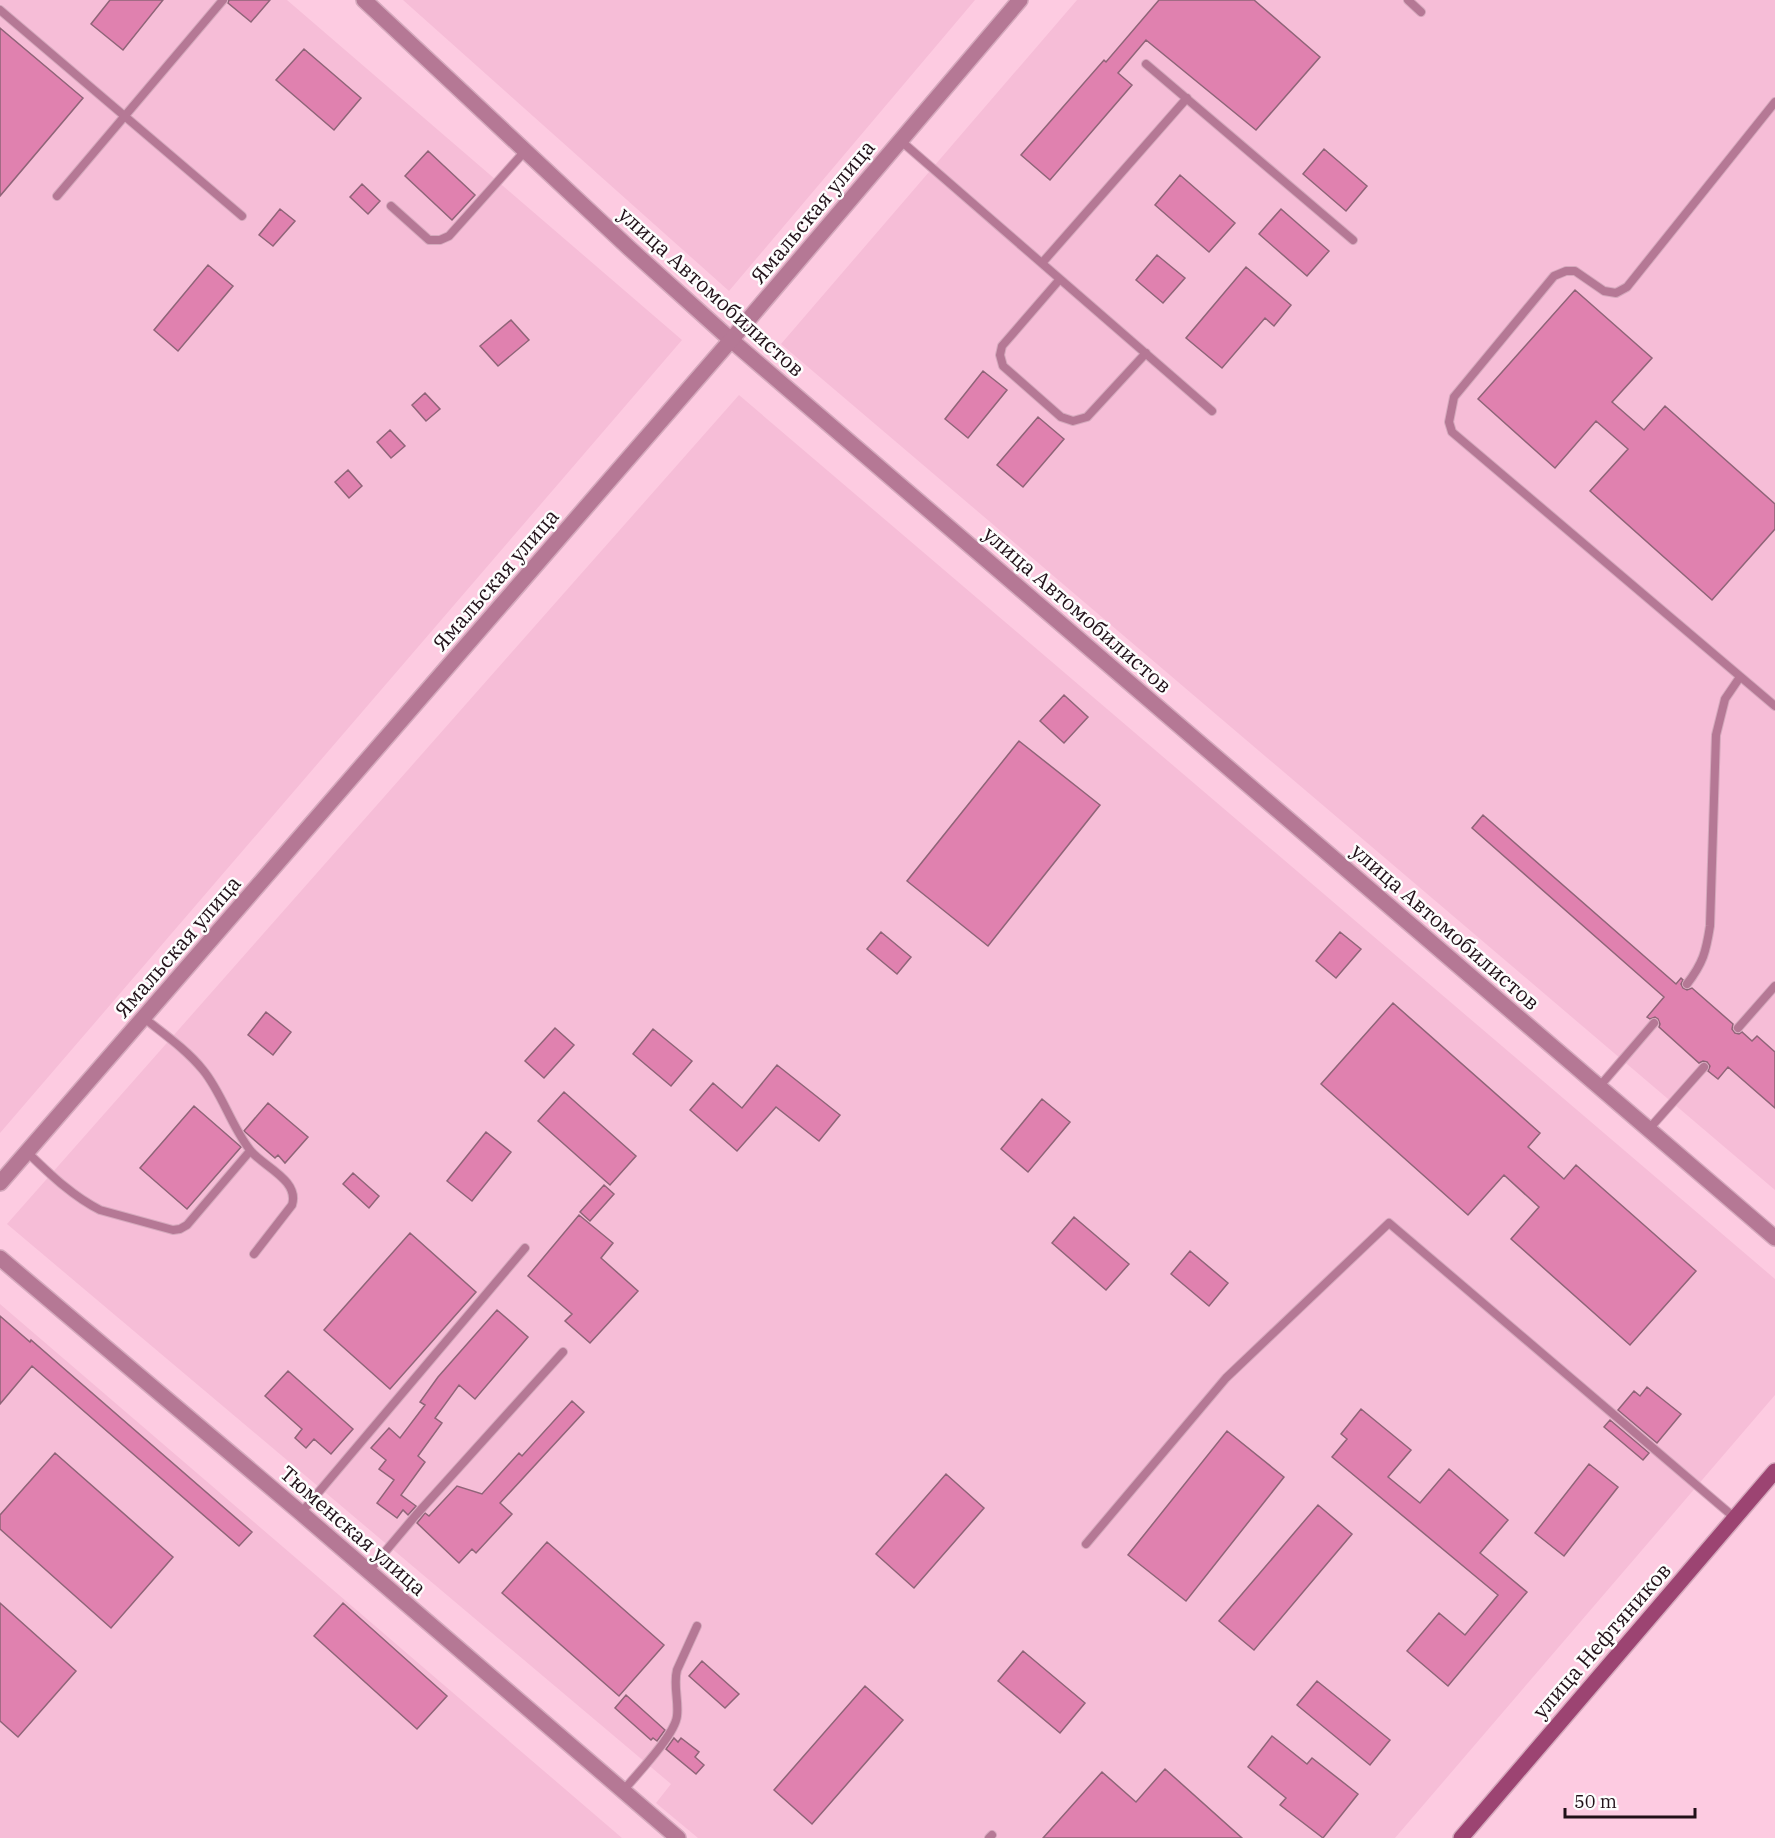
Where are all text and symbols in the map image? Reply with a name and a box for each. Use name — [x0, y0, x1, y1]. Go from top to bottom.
street label: Ямальская улица — [744, 134, 881, 289]
street label: улица Автомобилистов — [613, 200, 811, 382]
street label: Ямальская улица — [426, 502, 565, 656]
street label: улица Автомобилистов — [978, 520, 1178, 699]
street label: улица Автомобилистов — [1346, 837, 1546, 1016]
street label: Ямальская улица — [108, 869, 247, 1023]
street label: Тюменская улица — [275, 1459, 433, 1602]
street label: улица Нефтяников — [1526, 1557, 1677, 1724]
scale bar — [1565, 1781, 1696, 1819]
text: 50 m — [1574, 1790, 1617, 1813]

